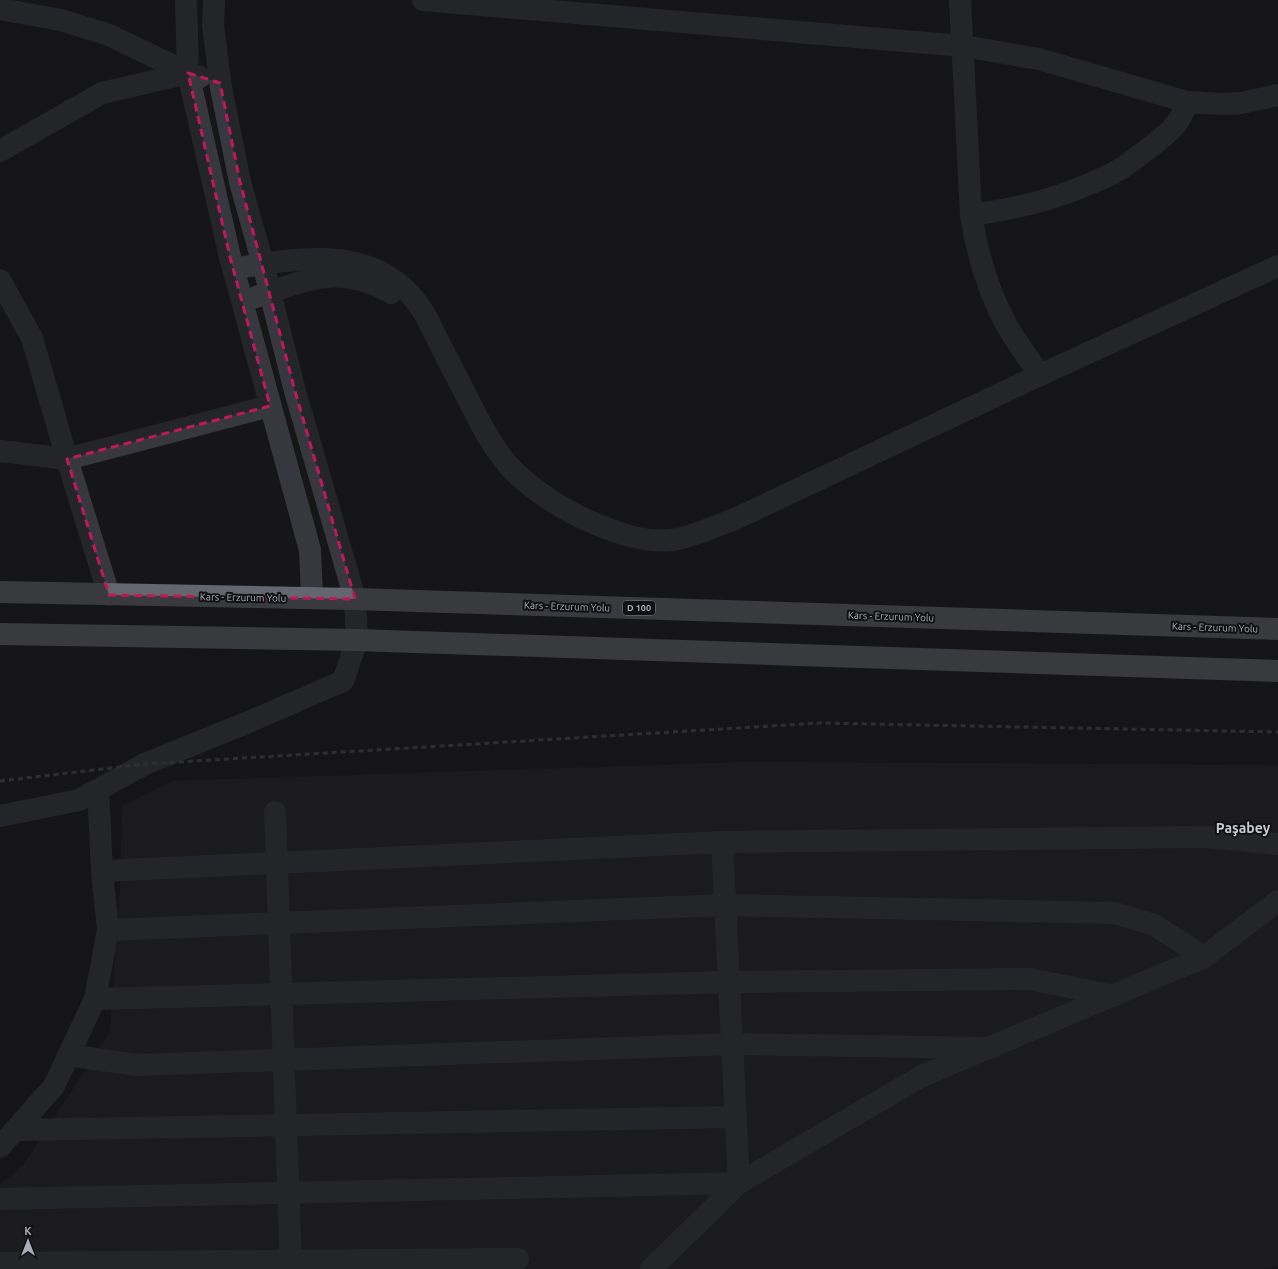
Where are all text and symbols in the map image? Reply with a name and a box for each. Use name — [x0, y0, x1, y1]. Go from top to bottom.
street label: Kars - Erzurum Yolu — [200, 591, 286, 604]
street label: Kars - Erzurum Yolu — [524, 599, 610, 614]
road number: D 100 — [623, 601, 655, 615]
street label: Kars - Erzurum Yolu — [848, 609, 934, 624]
street label: Kars - Erzurum Yolu — [1172, 620, 1258, 635]
district label: Paşabey — [1216, 820, 1271, 837]
north arrow — [8, 1221, 48, 1261]
text: K — [24, 1225, 32, 1237]

